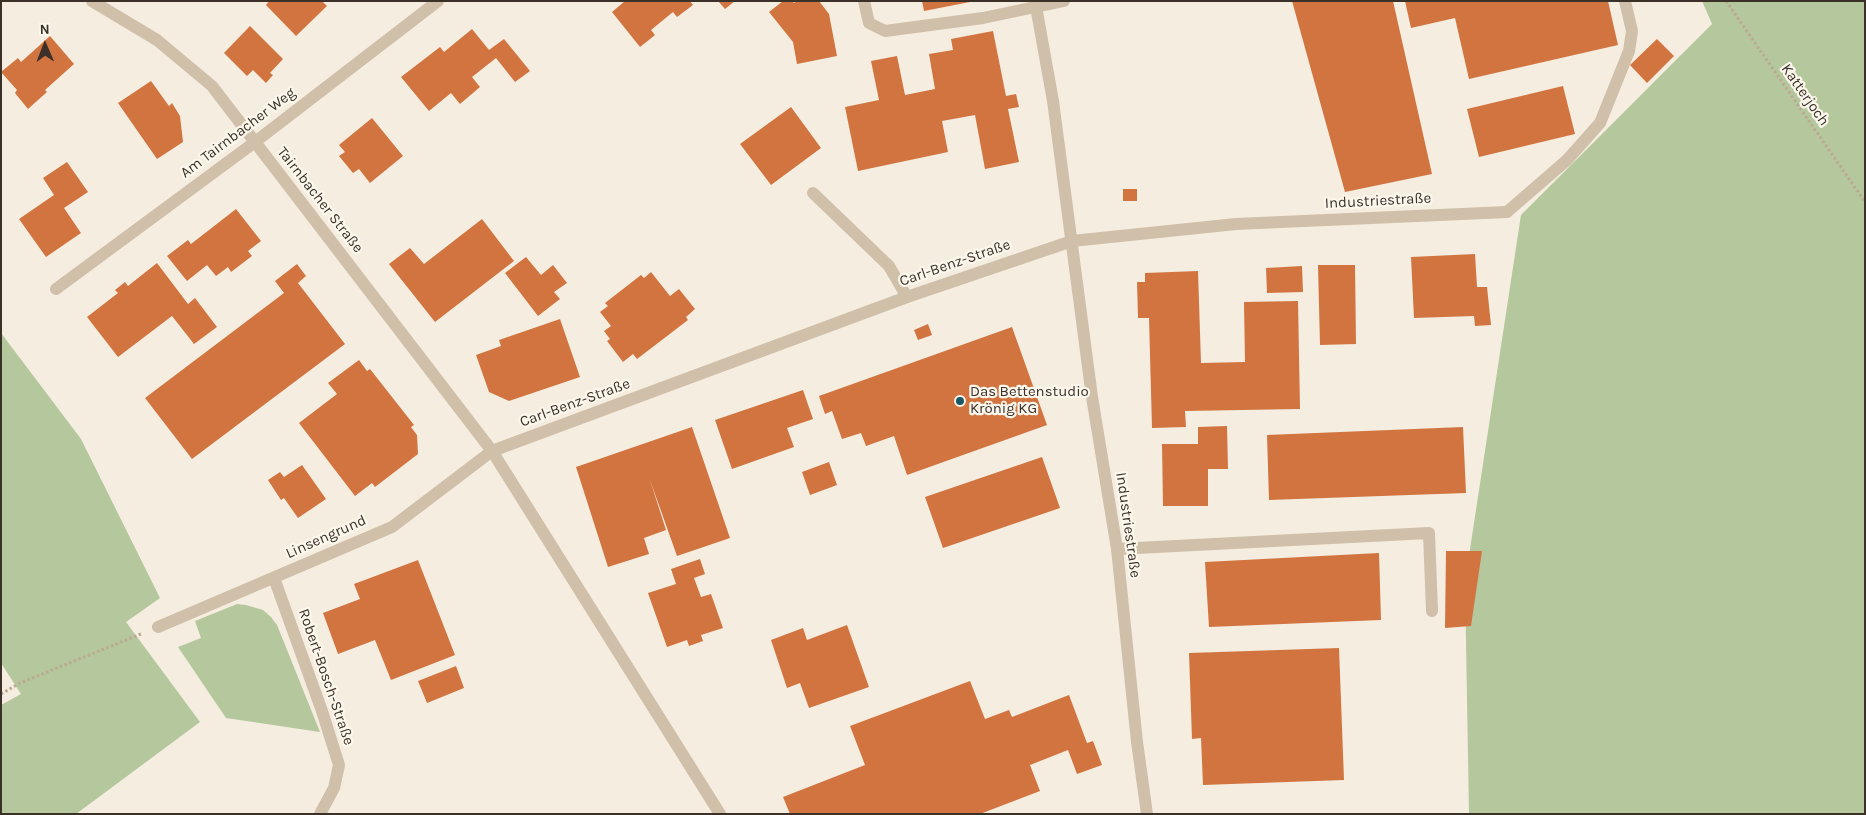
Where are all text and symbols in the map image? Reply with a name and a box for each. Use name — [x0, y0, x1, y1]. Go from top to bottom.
north arrow — [20, 20, 70, 70]
text: N — [40, 21, 50, 38]
street label: Katterjoch — [1777, 61, 1833, 129]
street label: Am Tairnbacher Weg — [177, 84, 299, 182]
street label: Tairnbacher Straße — [273, 144, 367, 256]
street label: Industriestraße — [1324, 189, 1432, 213]
street label: Carl-Benz-Straße — [897, 236, 1013, 290]
street label: Carl-Benz-Straße — [517, 375, 633, 431]
place label: Das Bettenstudio Krönig KG — [970, 383, 1089, 418]
marker: Das Bettenstudio Krönig KG — [954, 395, 966, 407]
street label: Industriestraße — [1112, 471, 1144, 579]
street label: Linsengrund — [283, 511, 369, 563]
street label: Robert-Bosch-Straße — [294, 606, 358, 748]

